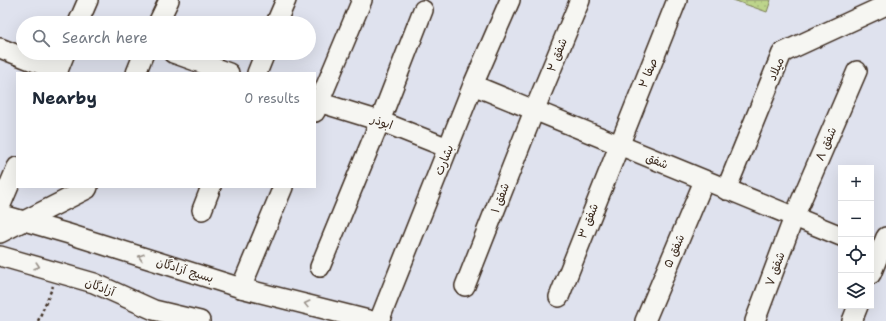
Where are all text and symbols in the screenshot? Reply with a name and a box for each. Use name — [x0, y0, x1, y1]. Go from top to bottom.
search box — [16, 16, 316, 60]
icon: search — [30, 27, 52, 49]
text: Search here — [62, 28, 148, 48]
street label: شفق ۲ — [543, 36, 571, 74]
street label: میلاد — [764, 55, 788, 83]
street label: صفا ۲ — [635, 56, 661, 90]
text: Nearby — [32, 87, 97, 109]
text: 0 results — [244, 90, 300, 107]
street label: ابوذر — [368, 110, 395, 133]
street label: شفق ۸ — [812, 125, 840, 163]
street label: بشارت — [431, 142, 457, 178]
street label: شفق — [643, 149, 671, 173]
map controls — [838, 165, 874, 309]
button: + — [838, 165, 874, 201]
street label: شفق ۱ — [487, 181, 513, 215]
street label: شفق ۳ — [574, 201, 602, 241]
button: − — [838, 201, 874, 237]
street label: شفق ۵ — [660, 232, 688, 270]
button: locate — [838, 237, 874, 273]
street label: شفق ۷ — [761, 250, 789, 288]
one-way arrow — [138, 253, 145, 262]
street label: بسیج آزادگان — [154, 254, 216, 287]
one-way arrow — [34, 261, 41, 270]
button: layers — [838, 273, 874, 309]
street label: آزادگان — [83, 274, 118, 300]
one-way arrow — [303, 301, 310, 309]

